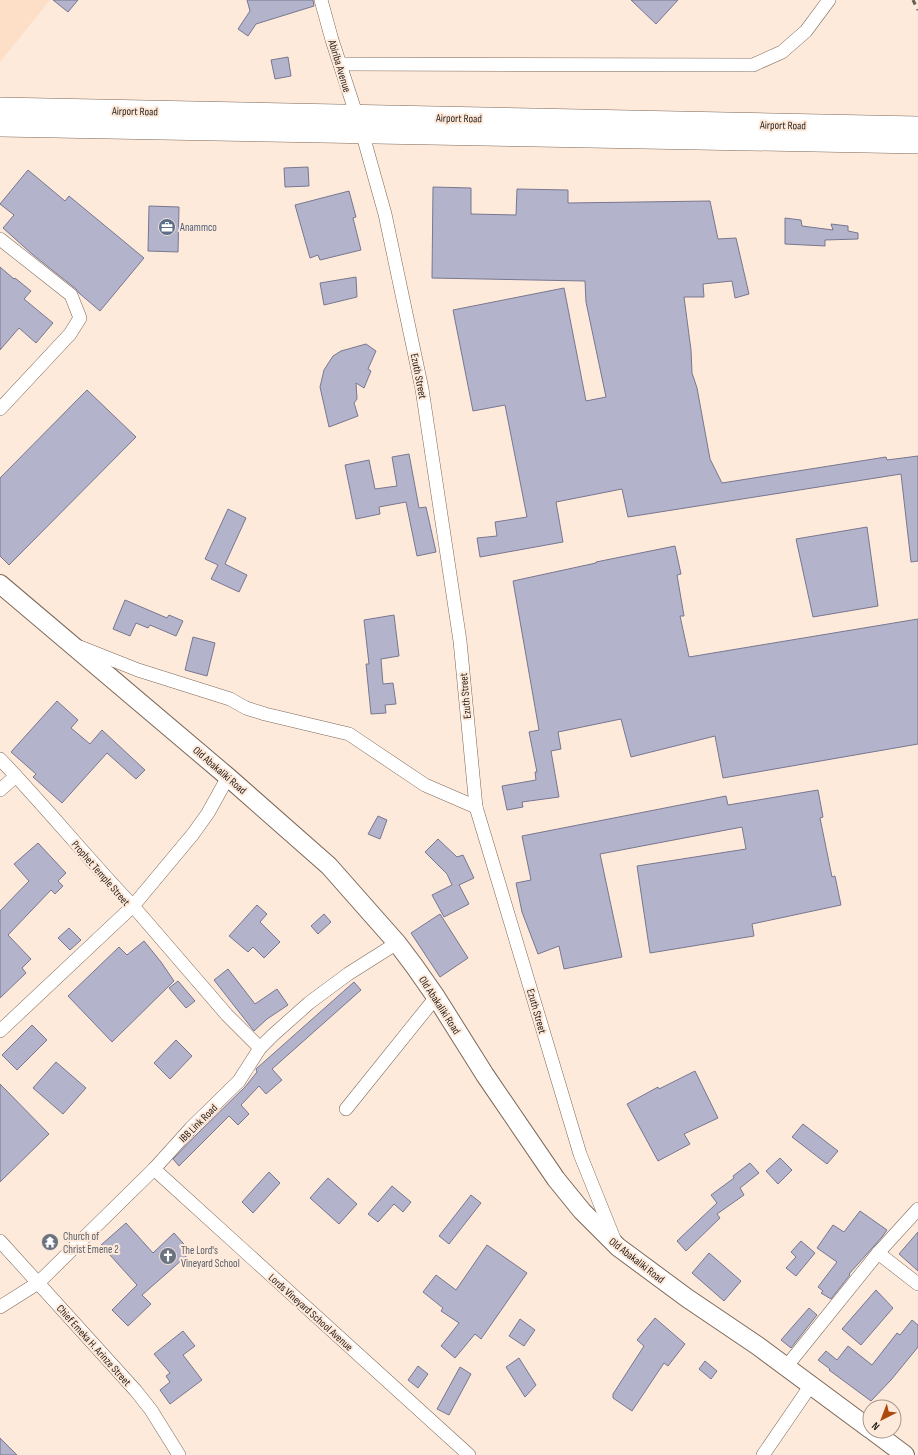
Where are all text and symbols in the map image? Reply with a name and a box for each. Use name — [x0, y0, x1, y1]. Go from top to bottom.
street label: Abiriba Avenue — [325, 37, 354, 94]
street label: Airport Road — [111, 105, 158, 118]
street label: Airport Road — [435, 112, 482, 125]
street label: Airport Road — [759, 119, 806, 132]
office icon: Anammco — [157, 217, 177, 237]
place label: Anammco — [179, 221, 217, 234]
street label: Ezuth Street — [408, 352, 429, 401]
street label: Ezuth Street — [457, 672, 474, 719]
street label: Old Abakaliki Road — [190, 744, 249, 797]
street label: Prophet Temple Street — [69, 838, 133, 909]
street label: Old Abakaliki Road — [416, 974, 463, 1037]
street label: Ezuth Street — [524, 987, 549, 1036]
street label: IBB Link Road — [176, 1101, 221, 1145]
place label: Church of Christ Emene 2 — [63, 1230, 119, 1256]
temple icon: Church of Christ Emene 2 — [40, 1232, 60, 1252]
street label: Old Abakaliki Road — [606, 1235, 667, 1286]
place label: The Lord's Vineyard School — [181, 1244, 240, 1270]
church icon: The Lord's Vineyard School — [158, 1246, 178, 1266]
street label: Lords Vineyard School Avenue — [266, 1271, 356, 1354]
street label: Chief Emeka H. Arinze Street — [54, 1302, 134, 1389]
north arrow — [862, 1399, 902, 1439]
text: N — [869, 1419, 882, 1433]

